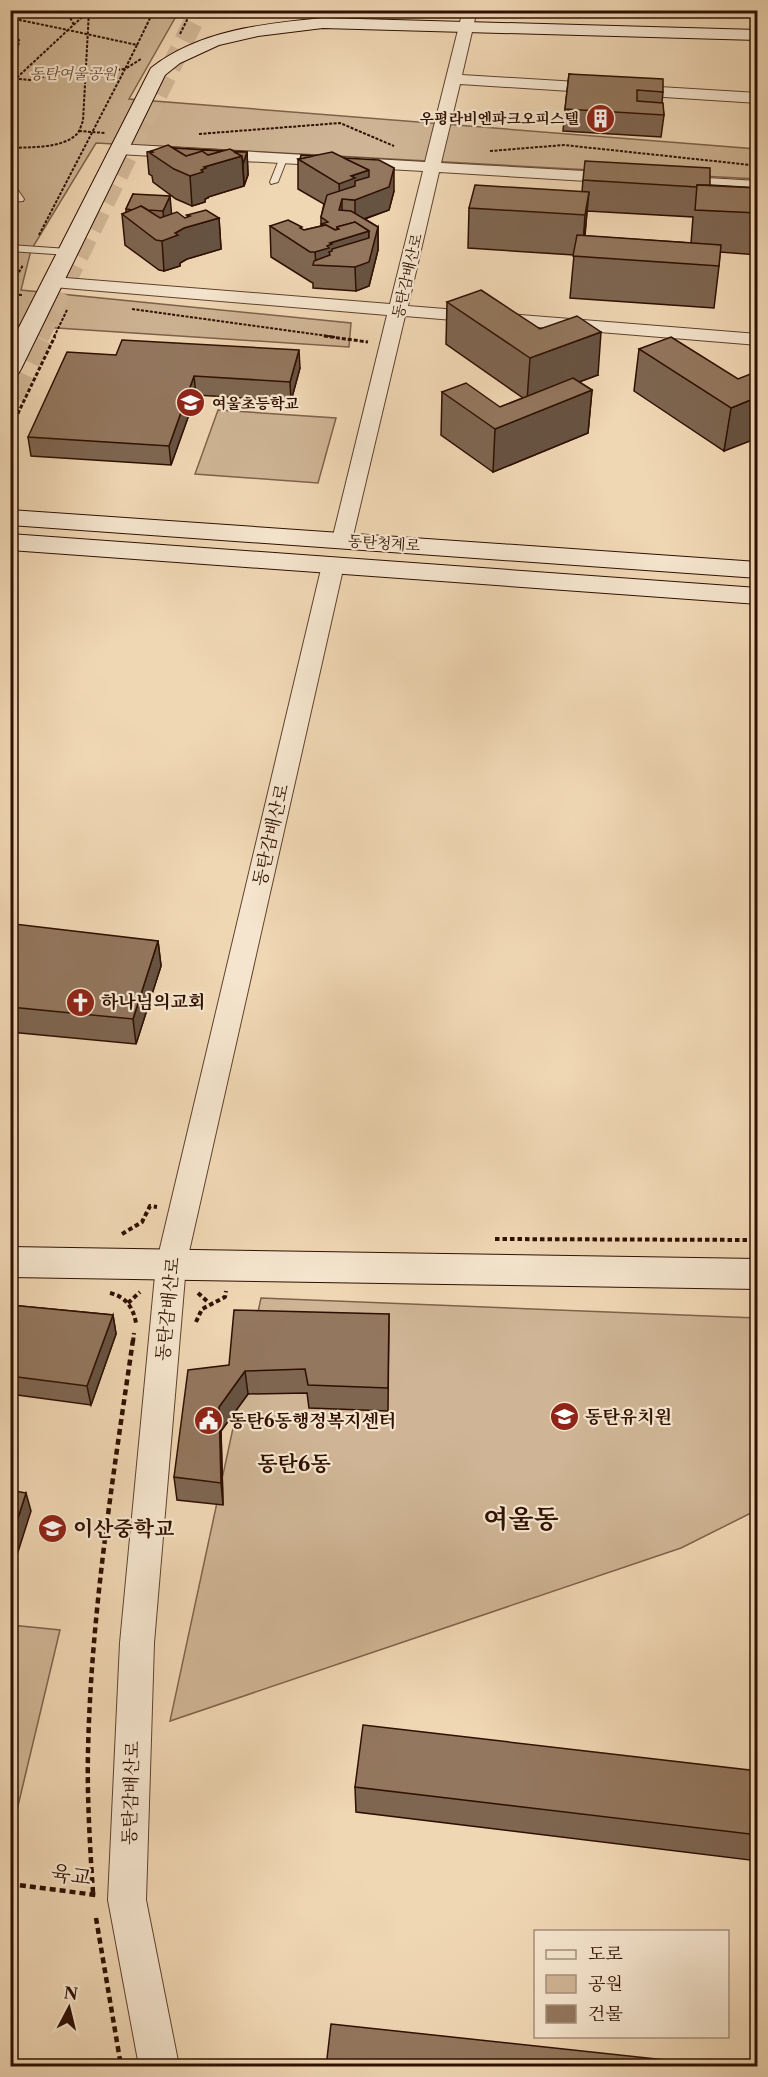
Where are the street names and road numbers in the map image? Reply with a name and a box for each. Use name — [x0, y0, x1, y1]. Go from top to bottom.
street label: 동탄감배산로 — [388, 231, 426, 320]
street label: 동탄청계로 — [347, 531, 421, 555]
street label: 동탄감배산로 — [249, 782, 293, 888]
street label: 동탄감배산로 — [152, 1256, 184, 1362]
street label: 동탄감배산로 — [118, 1740, 144, 1846]
street label: 육교 — [49, 1860, 93, 1890]

